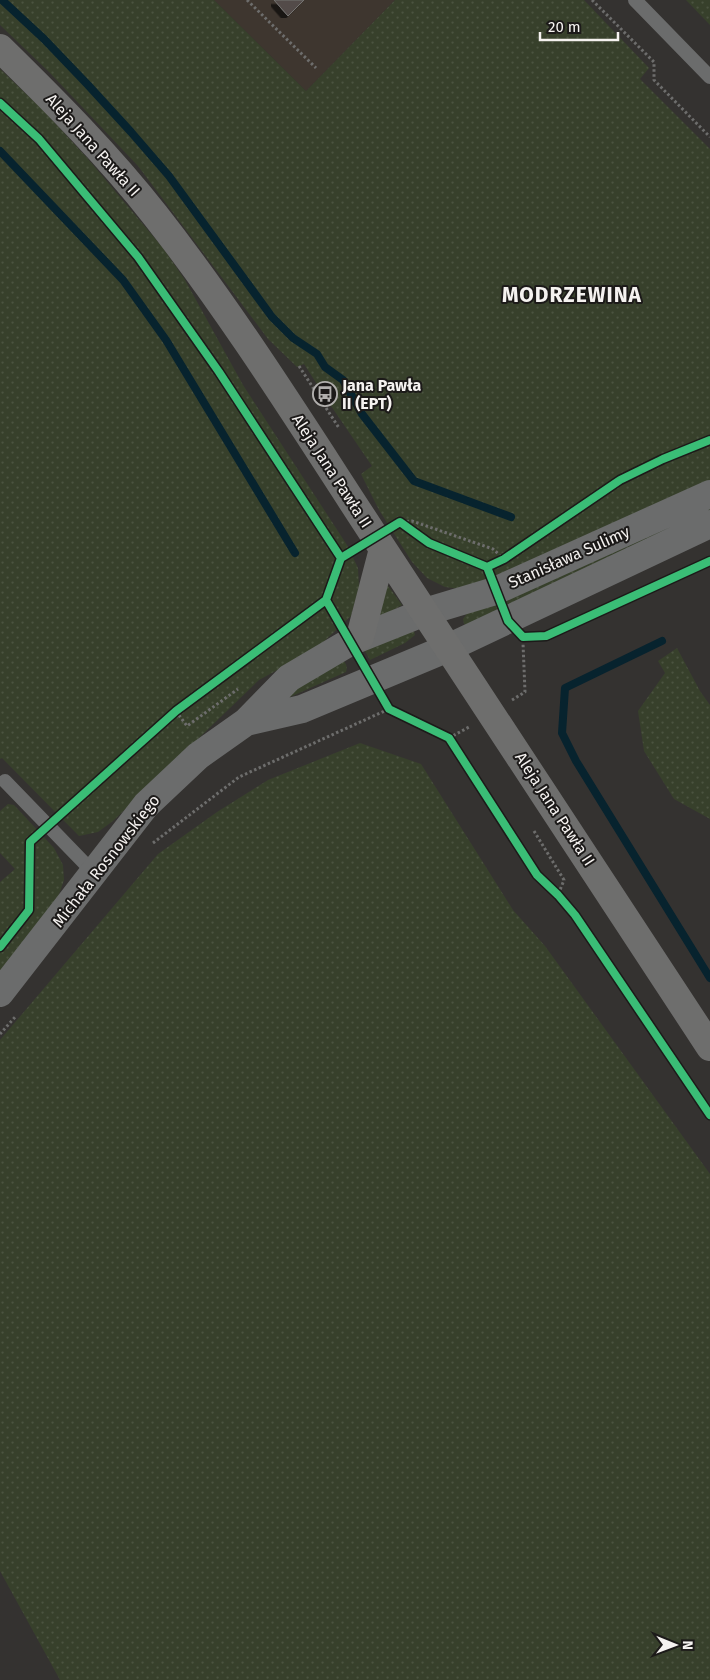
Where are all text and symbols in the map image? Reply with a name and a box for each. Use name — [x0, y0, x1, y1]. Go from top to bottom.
scale bar — [540, 10, 618, 42]
text: 20 m — [548, 18, 581, 36]
street label: Aleja Jana Pawła II — [42, 90, 144, 200]
district label: MODRZEWINA — [502, 282, 642, 308]
place label: Jana Pawła II (EPT) — [341, 376, 422, 413]
bus stop icon: Jana Pawła II (EPT) — [312, 381, 338, 407]
street label: Aleja Jana Pawła II — [288, 411, 376, 531]
street label: Stanisława Sulimy — [505, 522, 633, 592]
street label: Aleja Jana Pawła II — [511, 749, 599, 869]
street label: Michała Rosnowskiego — [48, 791, 164, 931]
north arrow — [650, 1620, 700, 1670]
text: N — [679, 1640, 696, 1650]

